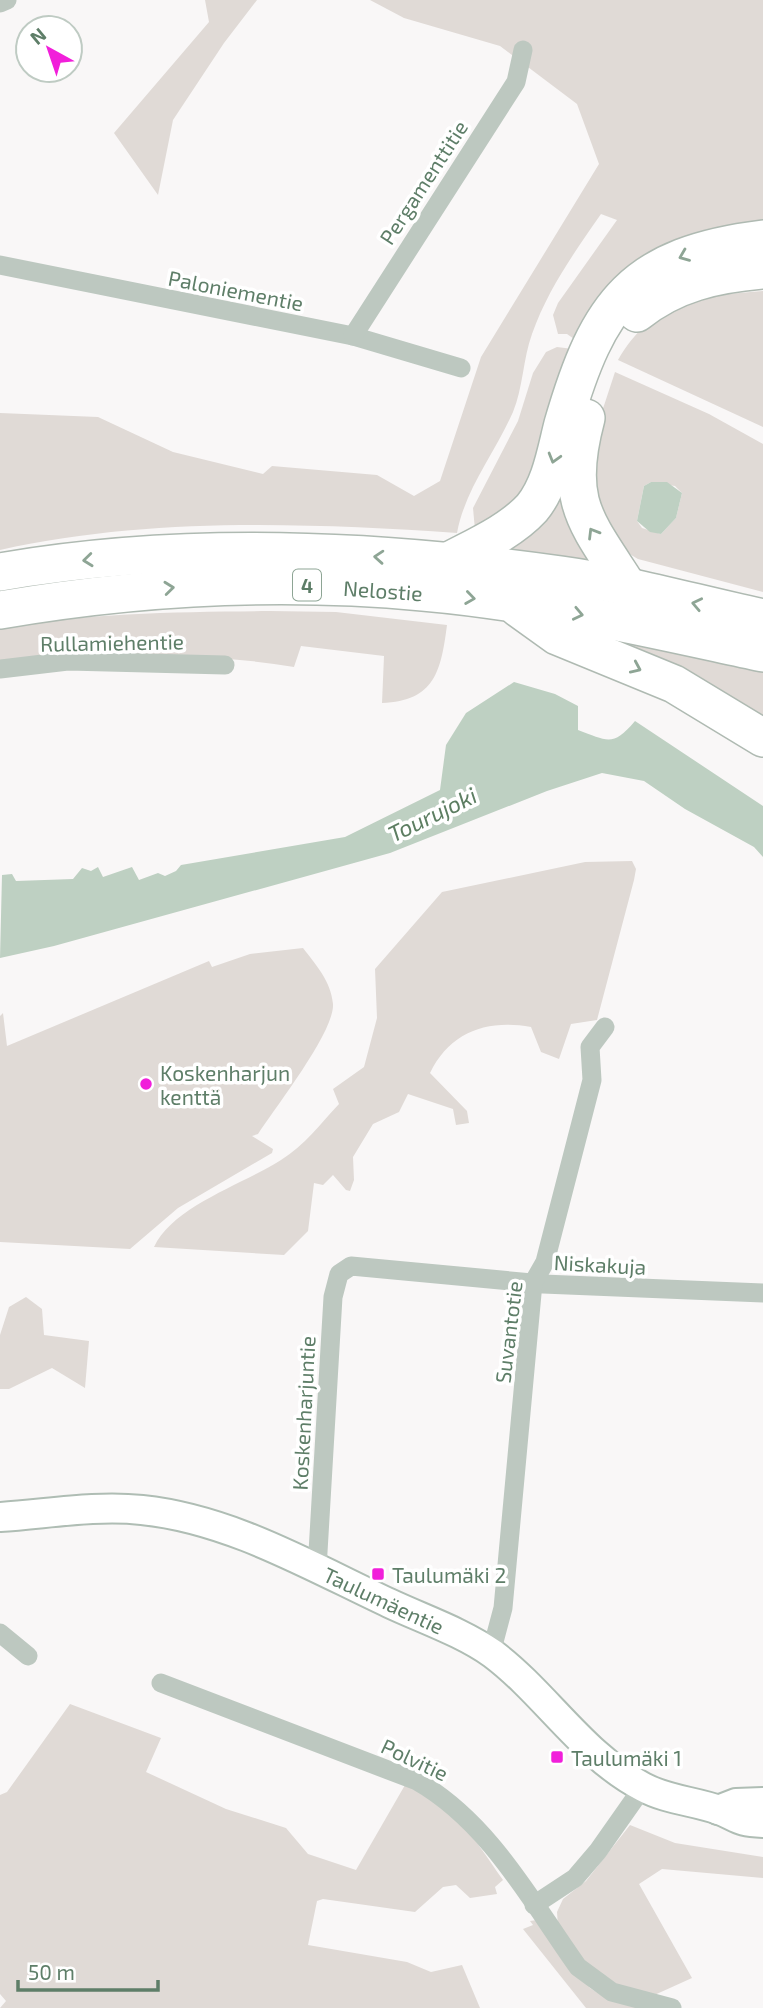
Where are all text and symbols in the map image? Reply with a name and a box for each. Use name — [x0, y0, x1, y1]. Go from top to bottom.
north arrow — [14, 14, 84, 84]
text: N — [25, 22, 50, 49]
street label: Pergamenttitie — [374, 115, 472, 249]
one-way arrow — [678, 248, 691, 262]
street label: Paloniementie — [166, 265, 306, 315]
one-way arrow — [547, 452, 562, 464]
one-way arrow — [588, 528, 601, 541]
one-way arrow — [373, 550, 384, 565]
one-way arrow — [82, 552, 93, 567]
road number: 4 — [293, 570, 321, 600]
street label: Nelostie — [343, 575, 423, 605]
one-way arrow — [164, 581, 175, 596]
one-way arrow — [464, 590, 475, 605]
one-way arrow — [691, 597, 703, 612]
one-way arrow — [572, 606, 584, 621]
street label: Rullamiehentie — [40, 628, 184, 656]
one-way arrow — [629, 660, 642, 674]
water label: Tourujoki — [383, 780, 481, 847]
place label: Koskenharjun kenttä — [160, 1060, 290, 1109]
marker: Koskenharjun kenttä — [138, 1076, 154, 1092]
street label: Niskakuja — [553, 1249, 647, 1280]
street label: Suvantotie — [489, 1279, 527, 1385]
street label: Koskenharjuntie — [286, 1335, 321, 1491]
street label: Taulumäentie — [320, 1561, 448, 1639]
place label: Taulumäki 2 — [392, 1562, 506, 1587]
marker: Taulumäki 2 — [370, 1566, 386, 1582]
street label: Polvitie — [378, 1733, 452, 1785]
place label: Taulumäki 1 — [571, 1745, 682, 1770]
marker: Taulumäki 1 — [549, 1749, 565, 1765]
scale bar — [18, 1948, 158, 1992]
text: 50 m — [28, 1959, 75, 1984]

